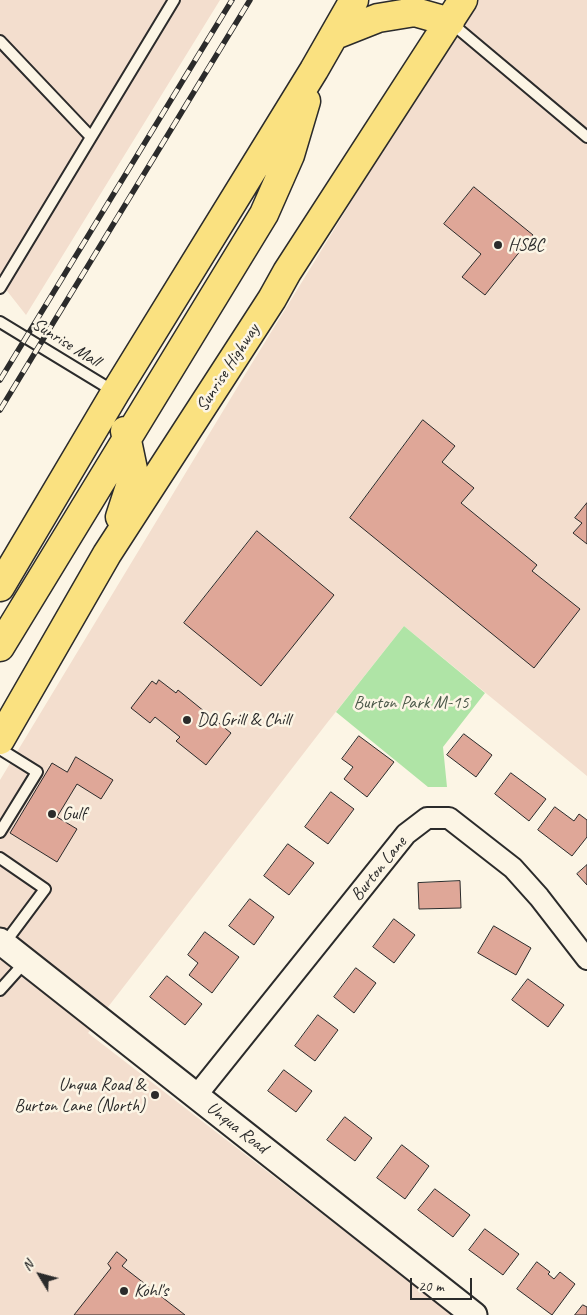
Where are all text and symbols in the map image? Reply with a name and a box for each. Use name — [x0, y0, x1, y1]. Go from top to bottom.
place label: HSBC — [508, 234, 544, 256]
marker: HSBC — [492, 239, 504, 251]
street label: Sunrise Mall — [28, 314, 104, 372]
street label: Sunrise Highway — [192, 320, 264, 416]
park label: Burton Park M-15 — [353, 692, 469, 714]
place label: DQ Grill & Chill — [197, 709, 291, 731]
marker: DQ Grill & Chill — [181, 714, 193, 726]
place label: Gulf — [62, 803, 86, 825]
marker: Gulf — [46, 808, 58, 820]
street label: Burton Lane — [346, 832, 412, 906]
place label: Unqua Road & Burton Lane (North) — [14, 1074, 145, 1116]
marker: Unqua Road & Burton Lane (North) — [149, 1089, 161, 1101]
street label: Unqua Road — [202, 1097, 272, 1159]
north arrow — [15, 1250, 65, 1300]
text: N — [18, 1257, 37, 1274]
scale bar — [412, 1268, 474, 1300]
text: 20 m — [418, 1277, 444, 1296]
place label: Kohl's — [134, 1280, 168, 1302]
marker: Kohl's — [118, 1285, 130, 1297]

